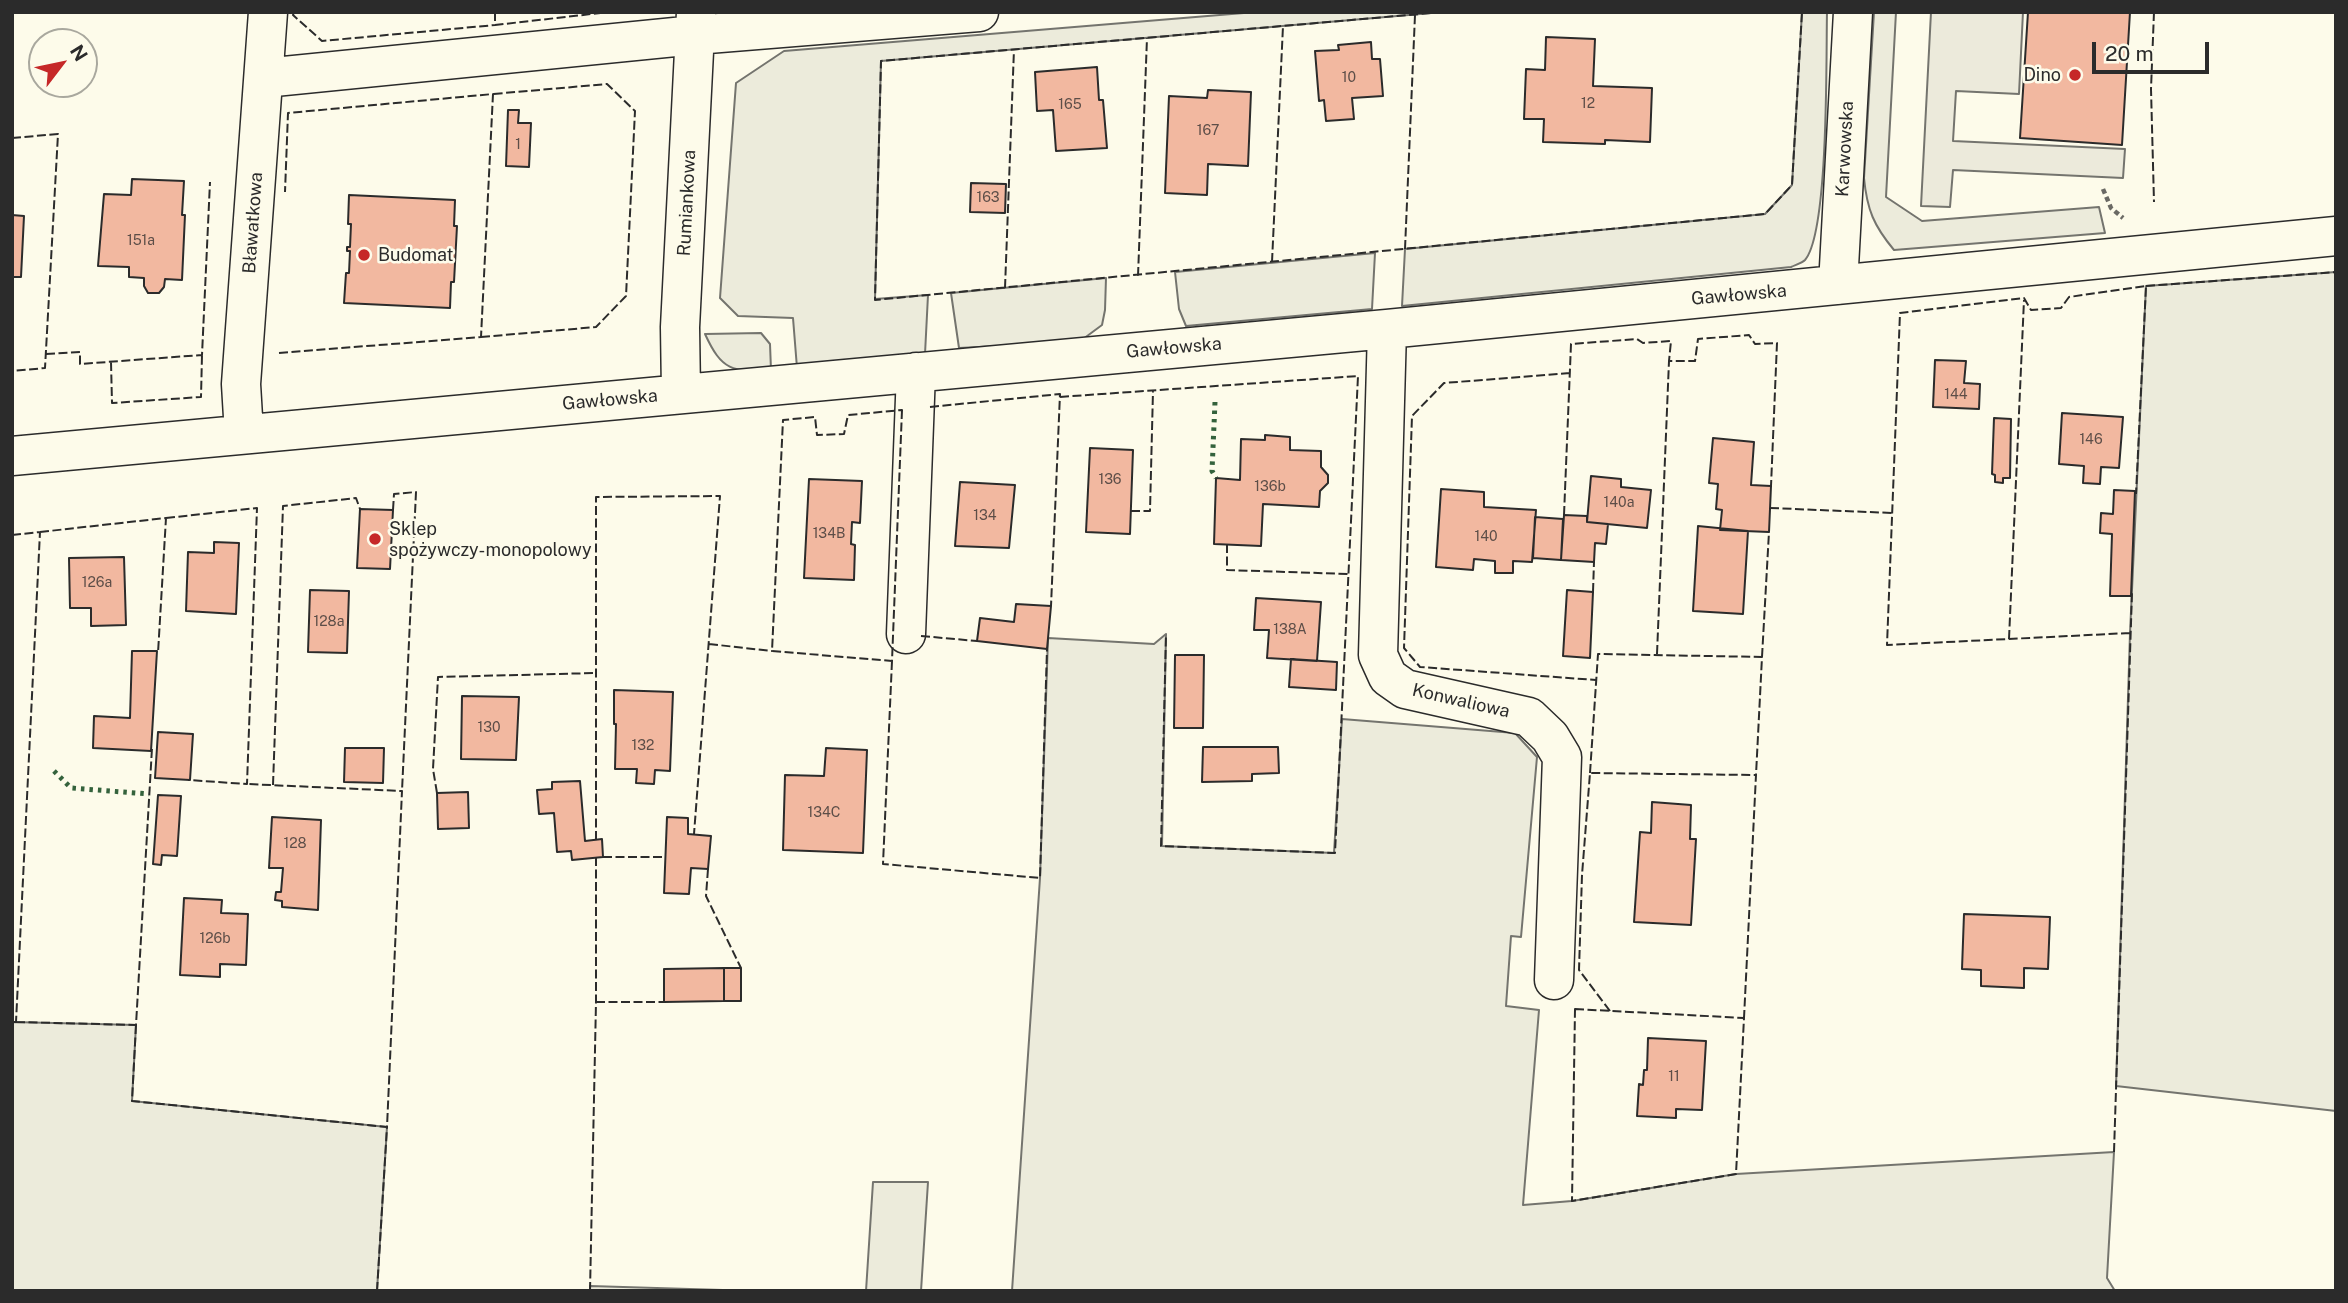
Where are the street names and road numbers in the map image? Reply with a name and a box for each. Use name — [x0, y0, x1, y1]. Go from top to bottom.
street label: Karwowska — [1832, 100, 1858, 198]
street label: Rumiankowa — [673, 149, 701, 257]
street label: Bławatkowa — [239, 172, 267, 274]
street label: Gawłowska — [1690, 280, 1788, 310]
street label: Gawłowska — [1125, 333, 1223, 363]
street label: Gawłowska — [561, 385, 659, 415]
street label: Konwaliowa — [1410, 679, 1512, 723]

